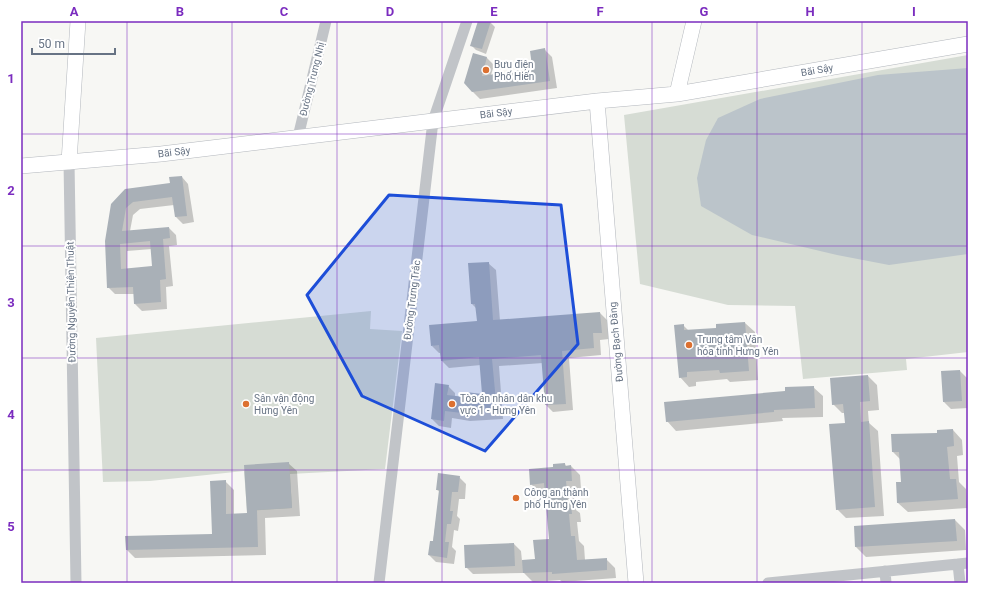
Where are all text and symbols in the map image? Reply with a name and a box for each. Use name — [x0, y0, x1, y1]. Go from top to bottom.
text: A — [70, 4, 79, 19]
text: B — [176, 4, 184, 19]
text: C — [280, 4, 289, 19]
text: D — [386, 4, 394, 19]
text: E — [490, 4, 498, 19]
text: F — [596, 4, 604, 19]
text: G — [700, 4, 709, 19]
text: H — [805, 4, 815, 19]
text: I — [912, 4, 916, 19]
scale bar — [32, 30, 115, 56]
text: 50 m — [38, 37, 65, 51]
street label: Đường Trưng Nhị — [297, 41, 327, 117]
place label: Bưu điện Phố Hiến — [494, 59, 534, 82]
street label: Bãi Sậy — [800, 62, 834, 79]
marker: Bưu điện Phố Hiến — [481, 65, 491, 75]
text: 1 — [7, 71, 15, 86]
street label: Bãi Sậy — [479, 106, 513, 121]
street label: Bãi Sậy — [157, 145, 191, 160]
text: 2 — [7, 183, 15, 198]
street label: Đường Nguyễn Thiện Thuật — [63, 241, 79, 363]
street label: Đường Trưng Trắc — [402, 260, 422, 340]
text: 3 — [7, 295, 15, 310]
street label: Đường Bạch Đằng — [607, 301, 626, 383]
place label: Trung tâm Văn hóa tỉnh Hưng Yên — [697, 334, 779, 357]
marker: Trung tâm Văn hóa tỉnh Hưng Yên — [684, 340, 694, 350]
place label: Sân vận động Hưng Yên — [254, 393, 314, 416]
place label: Tòa án nhân dân khu vực 1 - Hưng Yên — [460, 393, 552, 417]
marker: Sân vận động Hưng Yên — [241, 399, 251, 409]
marker: Tòa án nhân dân khu vực 1 - Hưng Yên — [447, 399, 457, 409]
text: 4 — [7, 407, 15, 422]
place label: Công an thành phố Hưng Yên — [524, 487, 589, 510]
marker: Công an thành phố Hưng Yên — [511, 493, 521, 503]
text: 5 — [7, 519, 15, 534]

